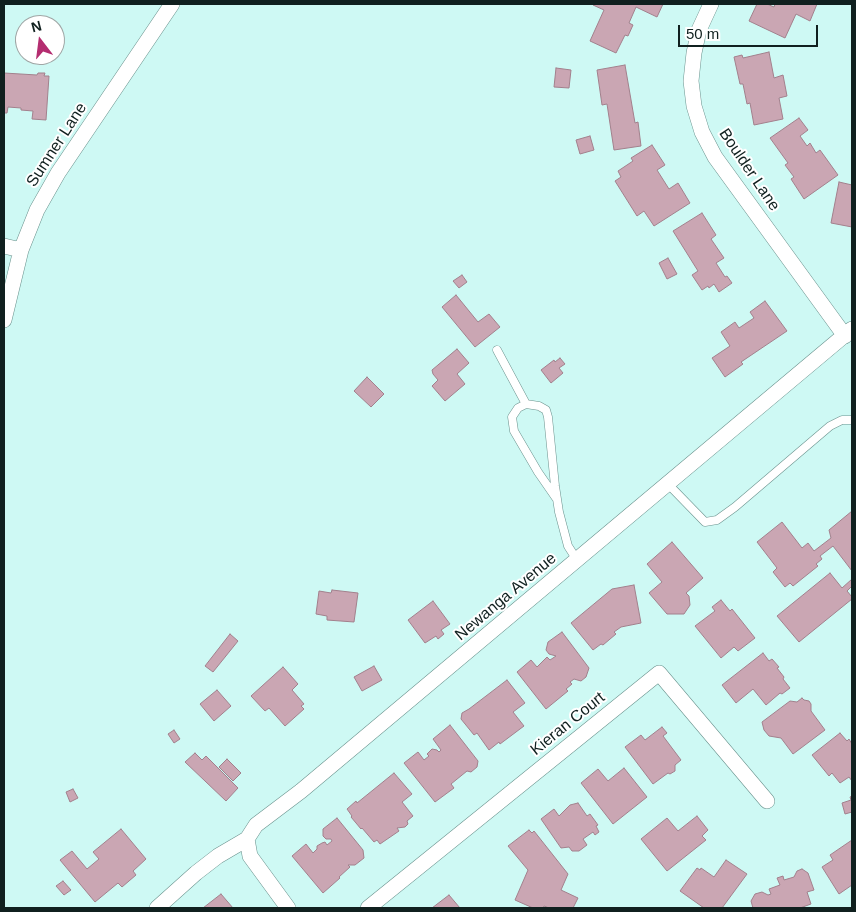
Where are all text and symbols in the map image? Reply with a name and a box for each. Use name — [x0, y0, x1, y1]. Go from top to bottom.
north arrow — [15, 15, 65, 65]
scale bar — [681, 15, 821, 47]
text: N — [29, 17, 43, 36]
text: 50 m — [686, 25, 719, 42]
street label: Sumner Lane — [23, 99, 91, 191]
street label: Boulder Lane — [714, 125, 784, 215]
street label: Newanga Avenue — [452, 549, 560, 645]
street label: Kieran Court — [527, 688, 609, 760]

